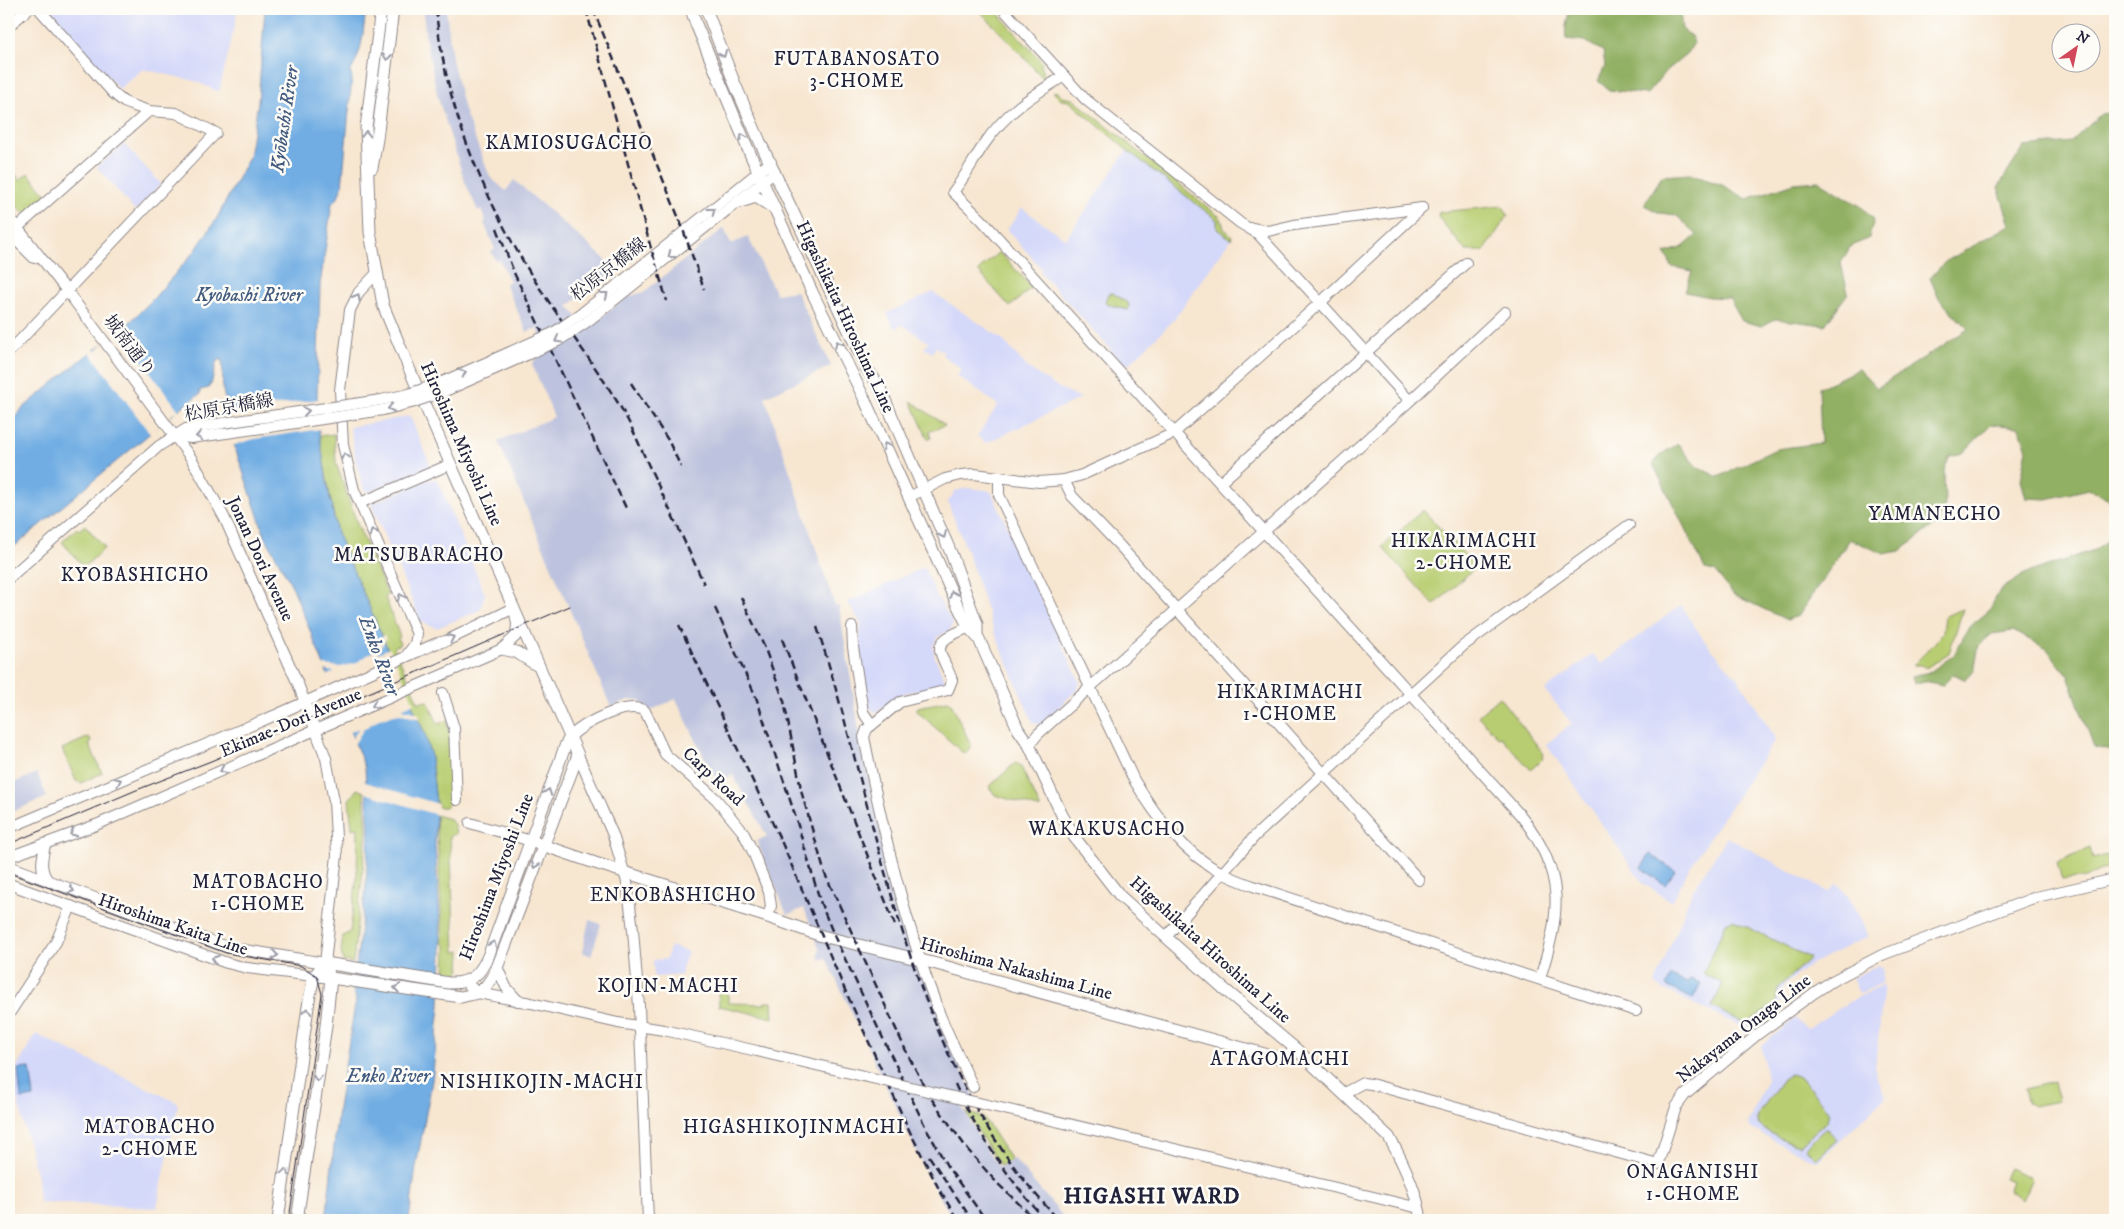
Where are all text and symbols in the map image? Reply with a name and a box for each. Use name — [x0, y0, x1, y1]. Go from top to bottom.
north arrow — [2052, 22, 2102, 72]
text: N — [2073, 27, 2093, 49]
district label: FUTABANOSATO 3-CHOME — [774, 48, 940, 93]
one-way arrow — [717, 50, 727, 58]
one-way arrow — [382, 53, 393, 61]
water label: Kyōbashi River — [266, 62, 304, 175]
one-way arrow — [361, 130, 371, 138]
district label: KAMIOSUGACHO — [485, 132, 653, 155]
one-way arrow — [739, 133, 750, 142]
one-way arrow — [706, 209, 715, 217]
street label: Higashikaita Hiroshima Line — [791, 217, 899, 417]
street label: 松原京橋線 — [567, 234, 651, 306]
one-way arrow — [668, 249, 677, 258]
water label: Kyobashi River — [194, 284, 305, 307]
one-way arrow — [599, 292, 609, 301]
one-way arrow — [351, 293, 361, 302]
street label: 城南通り — [99, 311, 159, 381]
one-way arrow — [554, 334, 563, 344]
one-way arrow — [834, 341, 844, 350]
street label: Hiroshima Miyoshi Line — [415, 359, 507, 529]
one-way arrow — [458, 369, 467, 380]
street label: 松原京橋線 — [183, 389, 275, 427]
one-way arrow — [387, 402, 396, 413]
one-way arrow — [303, 406, 311, 417]
one-way arrow — [195, 431, 204, 441]
one-way arrow — [882, 442, 893, 451]
one-way arrow — [340, 452, 351, 461]
street label: Jonan Dori Avenue — [221, 491, 299, 625]
district label: YAMANECHO — [1869, 503, 2001, 526]
one-way arrow — [369, 528, 379, 537]
one-way arrow — [937, 530, 948, 539]
district label: HIKARIMACHI 2-CHOME — [1391, 530, 1537, 575]
district label: MATSUBARACHO — [334, 544, 504, 567]
district label: KYOBASHICHO — [61, 564, 209, 587]
one-way arrow — [949, 590, 960, 599]
one-way arrow — [397, 593, 408, 602]
water label: Enko River — [353, 612, 405, 701]
one-way arrow — [446, 634, 455, 645]
district label: HIKARIMACHI 1-CHOME — [1217, 681, 1363, 726]
street label: Ekimae-Dori Avenue — [217, 683, 365, 763]
one-way arrow — [371, 699, 380, 710]
street label: Carp Road — [678, 743, 748, 811]
one-way arrow — [219, 764, 227, 774]
one-way arrow — [113, 776, 122, 787]
one-way arrow — [542, 788, 553, 797]
street label: Hiroshima Miyoshi Line — [455, 790, 539, 964]
district label: WAKAKUSACHO — [1028, 818, 1185, 841]
one-way arrow — [69, 826, 78, 837]
one-way arrow — [531, 860, 541, 869]
district label: MATOBACHO 1-CHOME — [192, 871, 324, 916]
street label: Higashikaita Hiroshima Line — [1125, 872, 1295, 1028]
one-way arrow — [66, 884, 74, 894]
district label: ENKOBASHICHO — [590, 884, 756, 907]
street label: Hiroshima Kaita Line — [95, 889, 251, 961]
street label: Hiroshima Nakashima Line — [917, 933, 1115, 1005]
one-way arrow — [487, 941, 497, 949]
one-way arrow — [271, 949, 279, 960]
one-way arrow — [211, 955, 220, 965]
street label: Nakayama Onaga Line — [1673, 970, 1815, 1088]
district label: KOJIN-MACHI — [597, 975, 739, 998]
one-way arrow — [393, 983, 401, 994]
one-way arrow — [301, 1007, 312, 1015]
district label: ATAGOMACHI — [1210, 1048, 1350, 1071]
water label: Enko River — [345, 1065, 432, 1088]
district label: NISHIKOJIN-MACHI — [440, 1071, 644, 1094]
one-way arrow — [313, 1074, 323, 1083]
district label: MATOBACHO 2-CHOME — [84, 1116, 216, 1161]
district label: HIGASHIKOJINMACHI — [683, 1116, 905, 1139]
district label: ONAGANISHI 1-CHOME — [1627, 1161, 1759, 1206]
one-way arrow — [280, 1168, 290, 1176]
district label: HIGASHI WARD — [1064, 1183, 1241, 1210]

